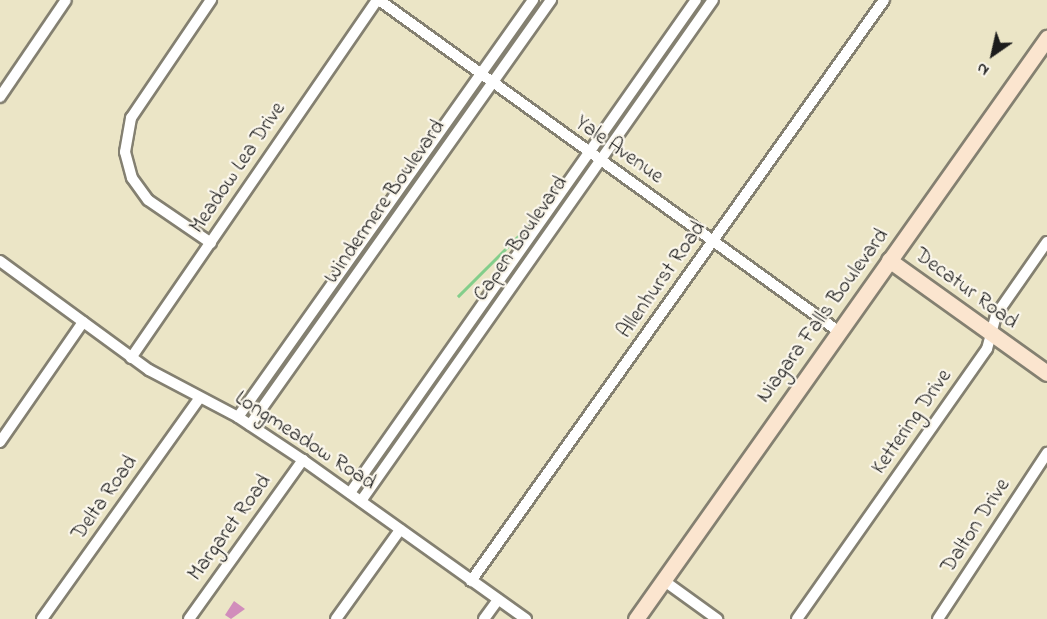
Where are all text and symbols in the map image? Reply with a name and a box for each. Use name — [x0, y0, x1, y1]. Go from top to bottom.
north arrow — [963, 24, 1023, 84]
text: N — [972, 56, 994, 82]
street label: Meadow Lea Drive — [185, 98, 291, 238]
street label: Yale Avenue — [570, 110, 668, 190]
street label: Windermere Boulevard — [319, 115, 451, 289]
street label: Capen Boulevard — [469, 172, 573, 306]
street label: Allenhurst Road — [612, 217, 712, 343]
street label: Niagara Falls Boulevard — [751, 224, 895, 408]
street label: Decatur Road — [909, 243, 1023, 335]
street label: Kettering Drive — [867, 365, 957, 479]
street label: Longmeadow Road — [230, 386, 380, 496]
street label: Delta Road — [67, 451, 143, 545]
street label: Margaret Road — [183, 470, 277, 586]
street label: Dalton Drive — [936, 474, 1016, 578]

